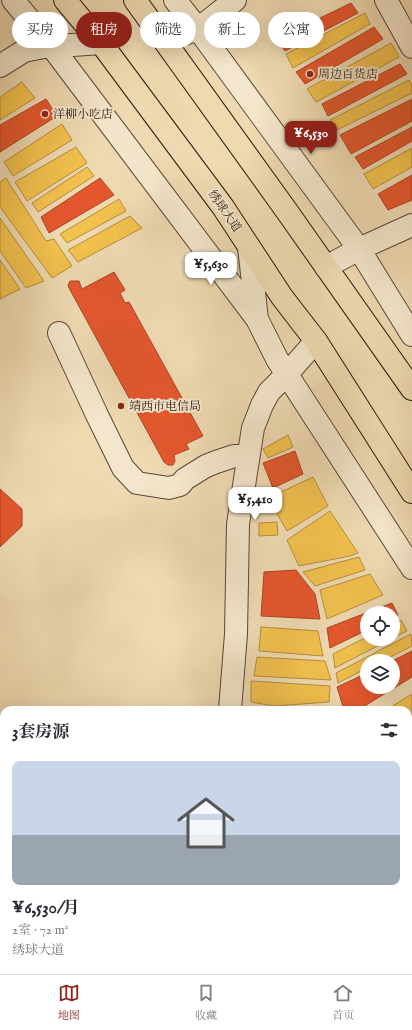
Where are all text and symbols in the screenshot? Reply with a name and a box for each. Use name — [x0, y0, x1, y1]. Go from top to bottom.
chip: 买房 — [12, 12, 68, 48]
chip: 租房 — [76, 12, 132, 48]
chip: 筛选 — [140, 12, 196, 48]
chip: 新上 — [204, 12, 260, 48]
chip: 公寓 — [268, 12, 324, 48]
place label: 周边百货店 — [318, 67, 378, 82]
marker: 周边百货店 — [305, 69, 315, 79]
place label: 洋柳小吃店 — [53, 107, 113, 122]
marker: 洋柳小吃店 — [40, 109, 50, 119]
pin: ¥6,530 — [278, 121, 344, 155]
text: ¥6,530 — [294, 125, 328, 142]
street label: 绣球大道 — [205, 187, 245, 235]
pin: ¥5,630 — [178, 252, 244, 286]
text: ¥5,630 — [194, 256, 228, 273]
place label: 靖西市电信局 — [129, 399, 201, 414]
marker: 靖西市电信局 — [116, 401, 126, 411]
pin: ¥5,410 — [222, 487, 288, 521]
text: ¥5,410 — [237, 491, 273, 508]
map controls — [360, 606, 400, 694]
button: locate — [360, 606, 400, 646]
button: layers — [360, 654, 400, 694]
icon: filters — [378, 719, 400, 741]
text: 3套房源 — [12, 722, 69, 743]
icon: home — [170, 787, 242, 859]
text: ¥6,530/月 — [12, 898, 80, 919]
text: 2室 · 72 m² — [12, 922, 68, 939]
text: 绣球大道 — [12, 942, 64, 959]
tab: 地图 — [58, 982, 80, 1023]
tab: 收藏 — [195, 982, 217, 1023]
tab: 首页 — [332, 982, 354, 1023]

